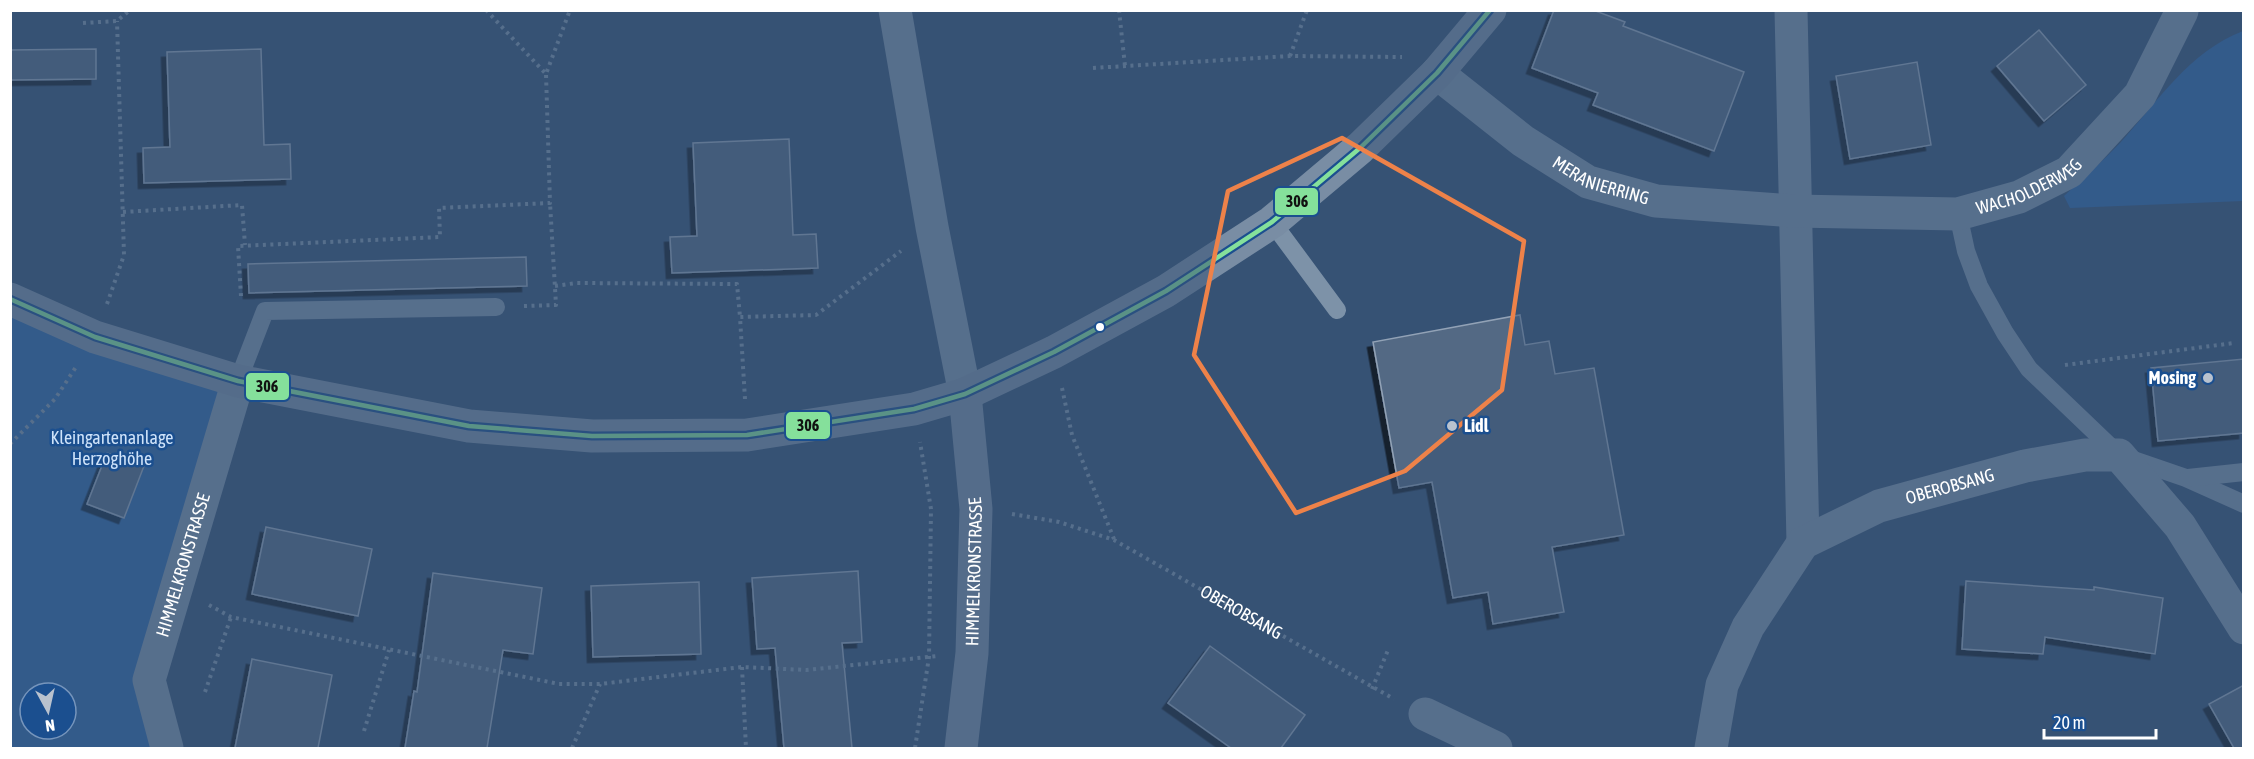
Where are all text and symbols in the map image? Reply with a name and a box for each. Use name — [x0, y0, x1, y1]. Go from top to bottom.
street label: MERANIERRING — [1549, 151, 1652, 209]
street label: WACHOLDERWEG — [1974, 154, 2086, 218]
line badge: 306 — [1274, 187, 1319, 216]
text: 306 — [1286, 192, 1309, 210]
unlabelled marker — [1094, 321, 1106, 333]
place label: Mosing — [2149, 367, 2196, 388]
marker: Mosing — [2201, 371, 2215, 385]
line badge: 306 — [245, 372, 290, 401]
text: 306 — [256, 377, 279, 395]
line badge: 306 — [785, 411, 831, 440]
place label: Lidl — [1464, 415, 1489, 436]
text: 306 — [797, 416, 820, 434]
marker: Lidl — [1445, 419, 1459, 433]
park label: Kleingartenanlage Herzoghöhe — [50, 427, 174, 469]
street label: OBEROBSANG — [1903, 464, 1997, 508]
street label: HIMMELKRONSTRASSE — [151, 491, 214, 639]
street label: HIMMELKRONSTRASSE — [961, 496, 986, 646]
street label: OBEROBSANG — [1197, 580, 1286, 644]
north arrow — [18, 681, 78, 741]
scale bar — [2044, 702, 2156, 740]
text: 20 m — [2053, 712, 2085, 733]
text: N — [44, 716, 56, 735]

